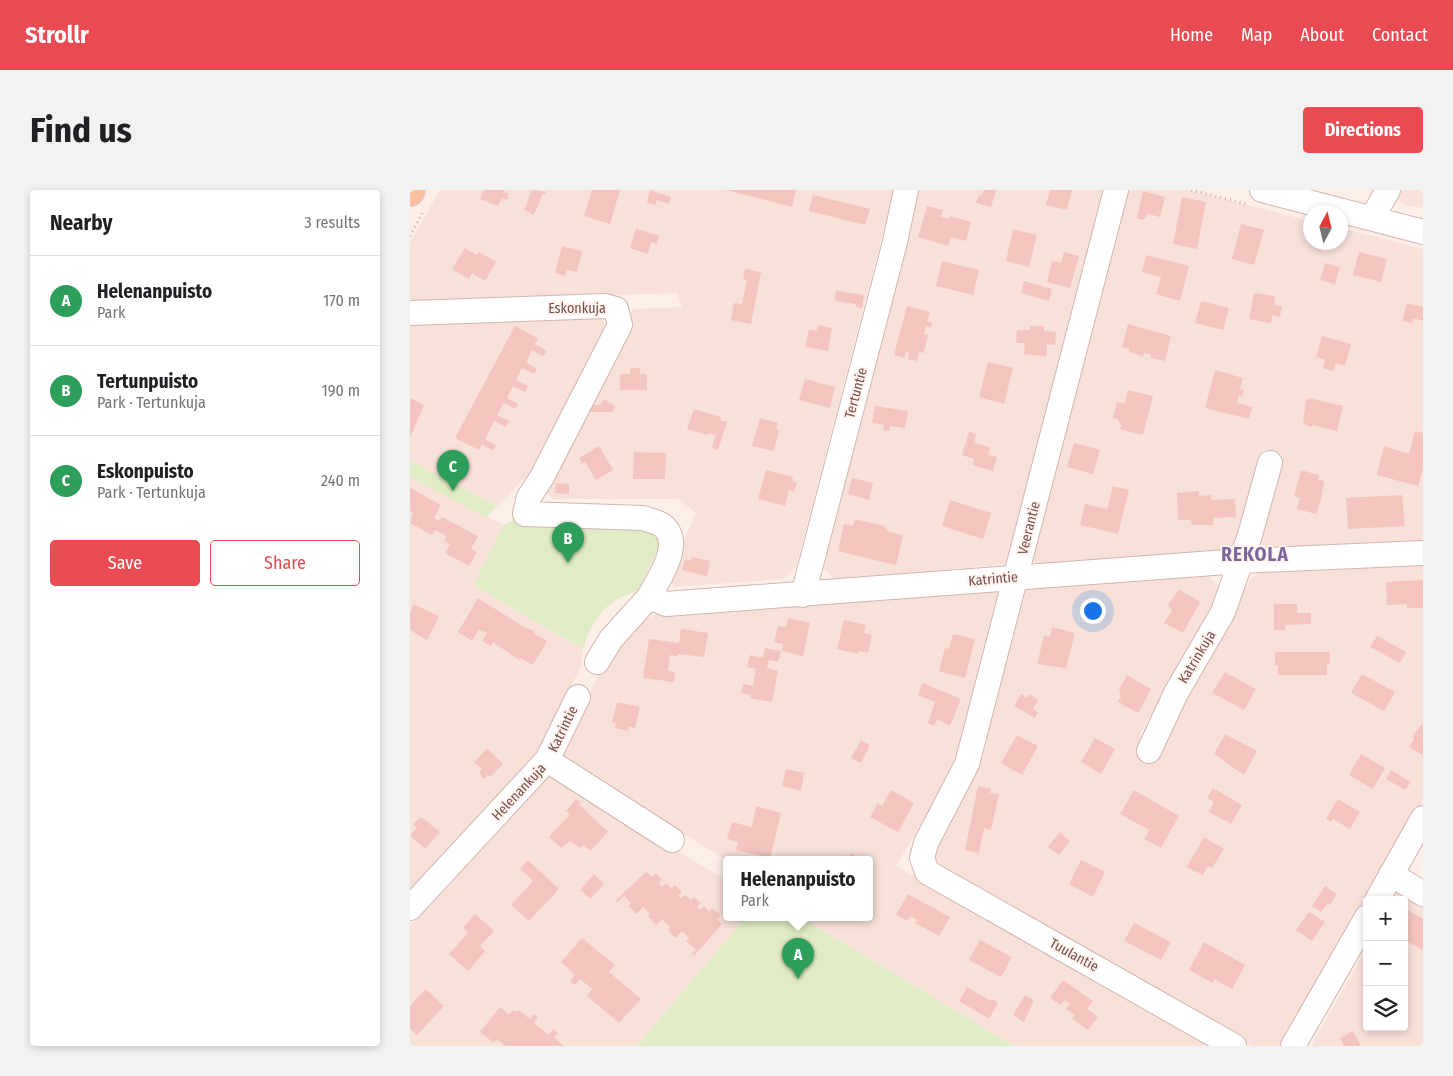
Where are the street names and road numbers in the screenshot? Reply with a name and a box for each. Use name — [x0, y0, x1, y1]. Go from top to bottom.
street label: Eskonkuja — [548, 300, 606, 317]
street label: Tertuntie — [841, 366, 871, 420]
street label: Veerantie — [1014, 500, 1044, 556]
street label: Katrintie — [968, 568, 1019, 590]
street label: Katrinkuja — [1175, 627, 1219, 687]
street label: Katrintie — [544, 703, 582, 755]
street label: Helenankuja — [488, 760, 550, 824]
street label: Tuulantie — [1047, 935, 1102, 975]

